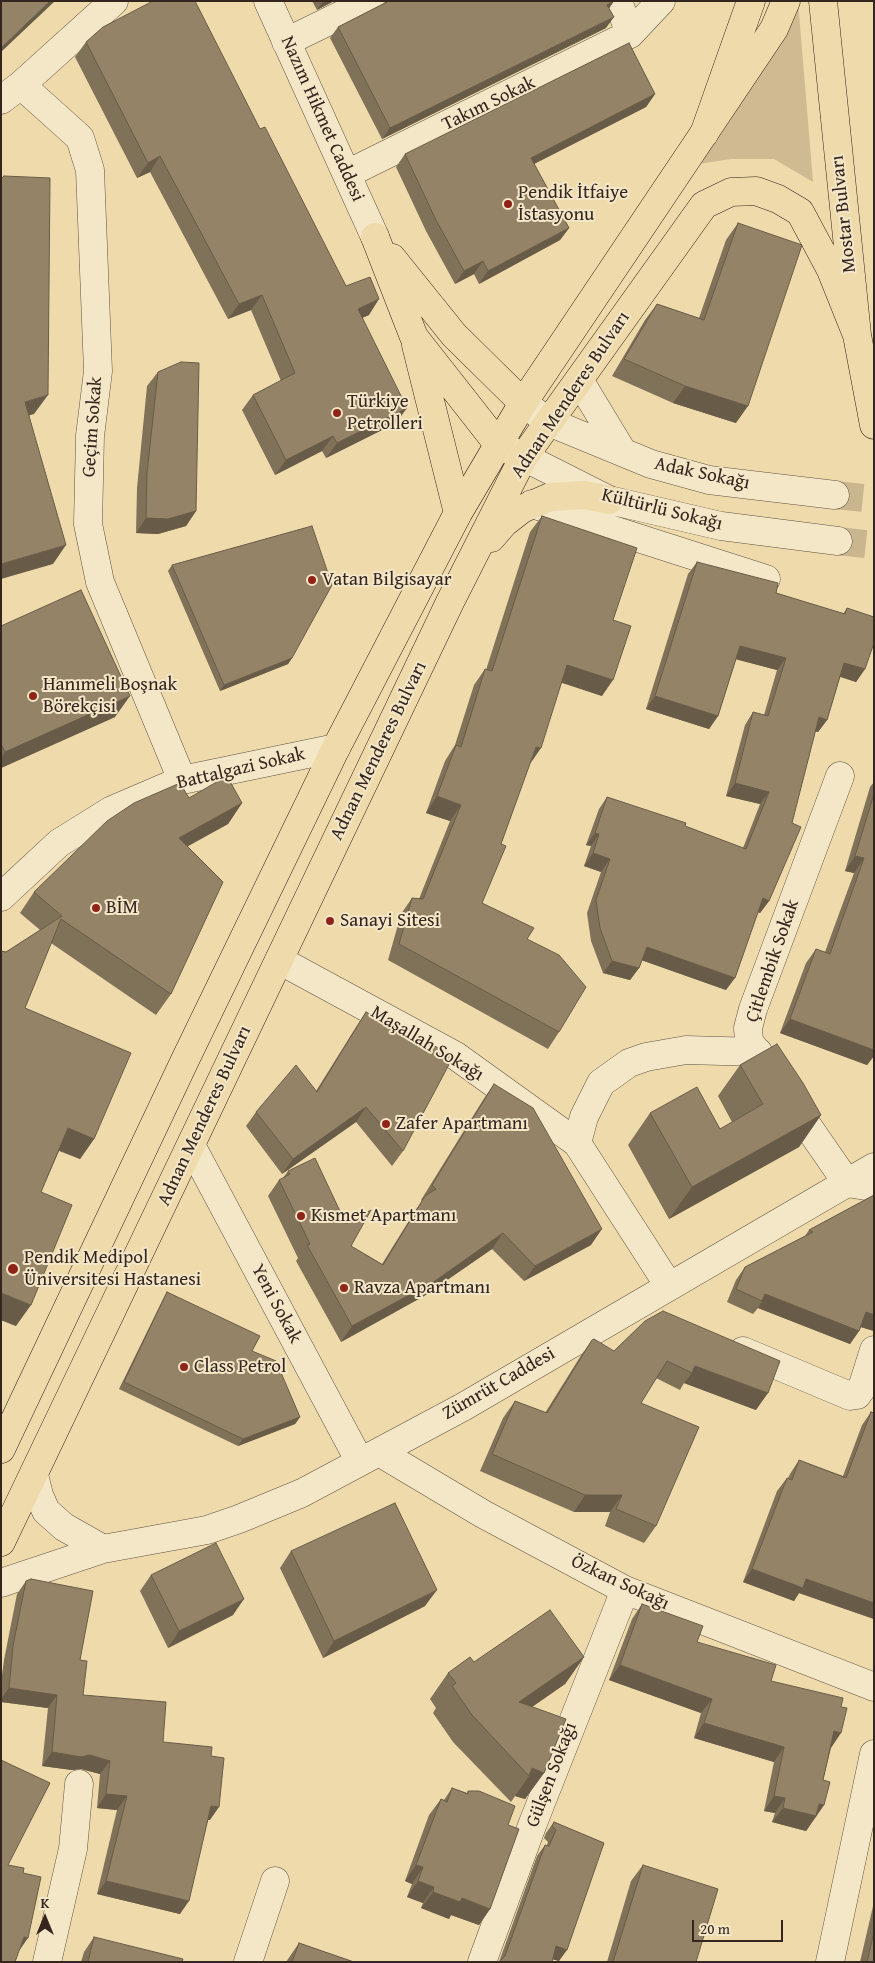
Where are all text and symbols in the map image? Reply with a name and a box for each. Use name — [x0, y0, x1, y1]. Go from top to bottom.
street label: Nazım Hikmet Caddesi — [275, 33, 369, 205]
street label: Takım Sokak — [439, 72, 539, 136]
street label: Mostar Bulvarı — [826, 154, 862, 274]
place label: Pendik İtfaiye İstasyonu — [518, 182, 628, 226]
marker: Pendik İtfaiye İstasyonu — [502, 198, 514, 210]
street label: Adnan Menderes Bulvarı — [507, 307, 635, 483]
street label: Geçim Sokak — [78, 376, 108, 478]
place label: Türkiye Petrolleri — [347, 391, 423, 435]
marker: Türkiye Petrolleri — [331, 407, 343, 419]
street label: Adak Sokağı — [652, 453, 752, 495]
street label: Kültürlü Sokağı — [599, 484, 725, 536]
place label: Vatan Bilgisayar — [322, 569, 452, 591]
marker: Vatan Bilgisayar — [306, 574, 318, 586]
street label: Adnan Menderes Bulvarı — [326, 658, 432, 844]
place label: Hanımeli Boşnak Börekçisi — [43, 674, 177, 718]
marker: Hanımeli Boşnak Börekçisi — [27, 690, 39, 702]
street label: Battalgazi Sokak — [175, 743, 307, 795]
place label: BİM — [106, 897, 138, 919]
street label: Çitlembik Sokak — [741, 897, 805, 1025]
marker: BİM — [90, 902, 102, 914]
place label: Sanayi Sitesi — [340, 910, 440, 932]
marker: Sanayi Sitesi — [324, 915, 336, 927]
street label: Maşallah Sokağı — [366, 1001, 488, 1087]
street label: Adnan Menderes Bulvarı — [153, 1022, 257, 1210]
place label: Zafer Apartmanı — [396, 1113, 528, 1135]
marker: Zafer Apartmanı — [380, 1118, 392, 1130]
place label: Kısmet Apartmanı — [311, 1205, 456, 1227]
marker: Kısmet Apartmanı — [295, 1210, 307, 1222]
place label: Pendik Medipol Üniversitesi Hastanesi — [24, 1247, 201, 1291]
street label: Yeni Sokak — [246, 1260, 306, 1348]
marker: Pendik Medipol Üniversitesi Hastanesi — [6, 1262, 20, 1276]
place label: Ravza Apartmanı — [354, 1277, 490, 1299]
marker: Ravza Apartmanı — [338, 1282, 350, 1294]
street label: Zümrüt Caddesi — [439, 1343, 559, 1425]
place label: Class Petrol — [194, 1356, 286, 1378]
marker: Class Petrol — [178, 1361, 190, 1373]
street label: Özkan Sokağı — [567, 1550, 673, 1616]
street label: Gülşen Sokağı — [522, 1719, 582, 1831]
north arrow — [20, 1893, 70, 1943]
text: K — [41, 1893, 49, 1913]
scale bar — [695, 1910, 786, 1942]
text: 20 m — [700, 1918, 730, 1939]

